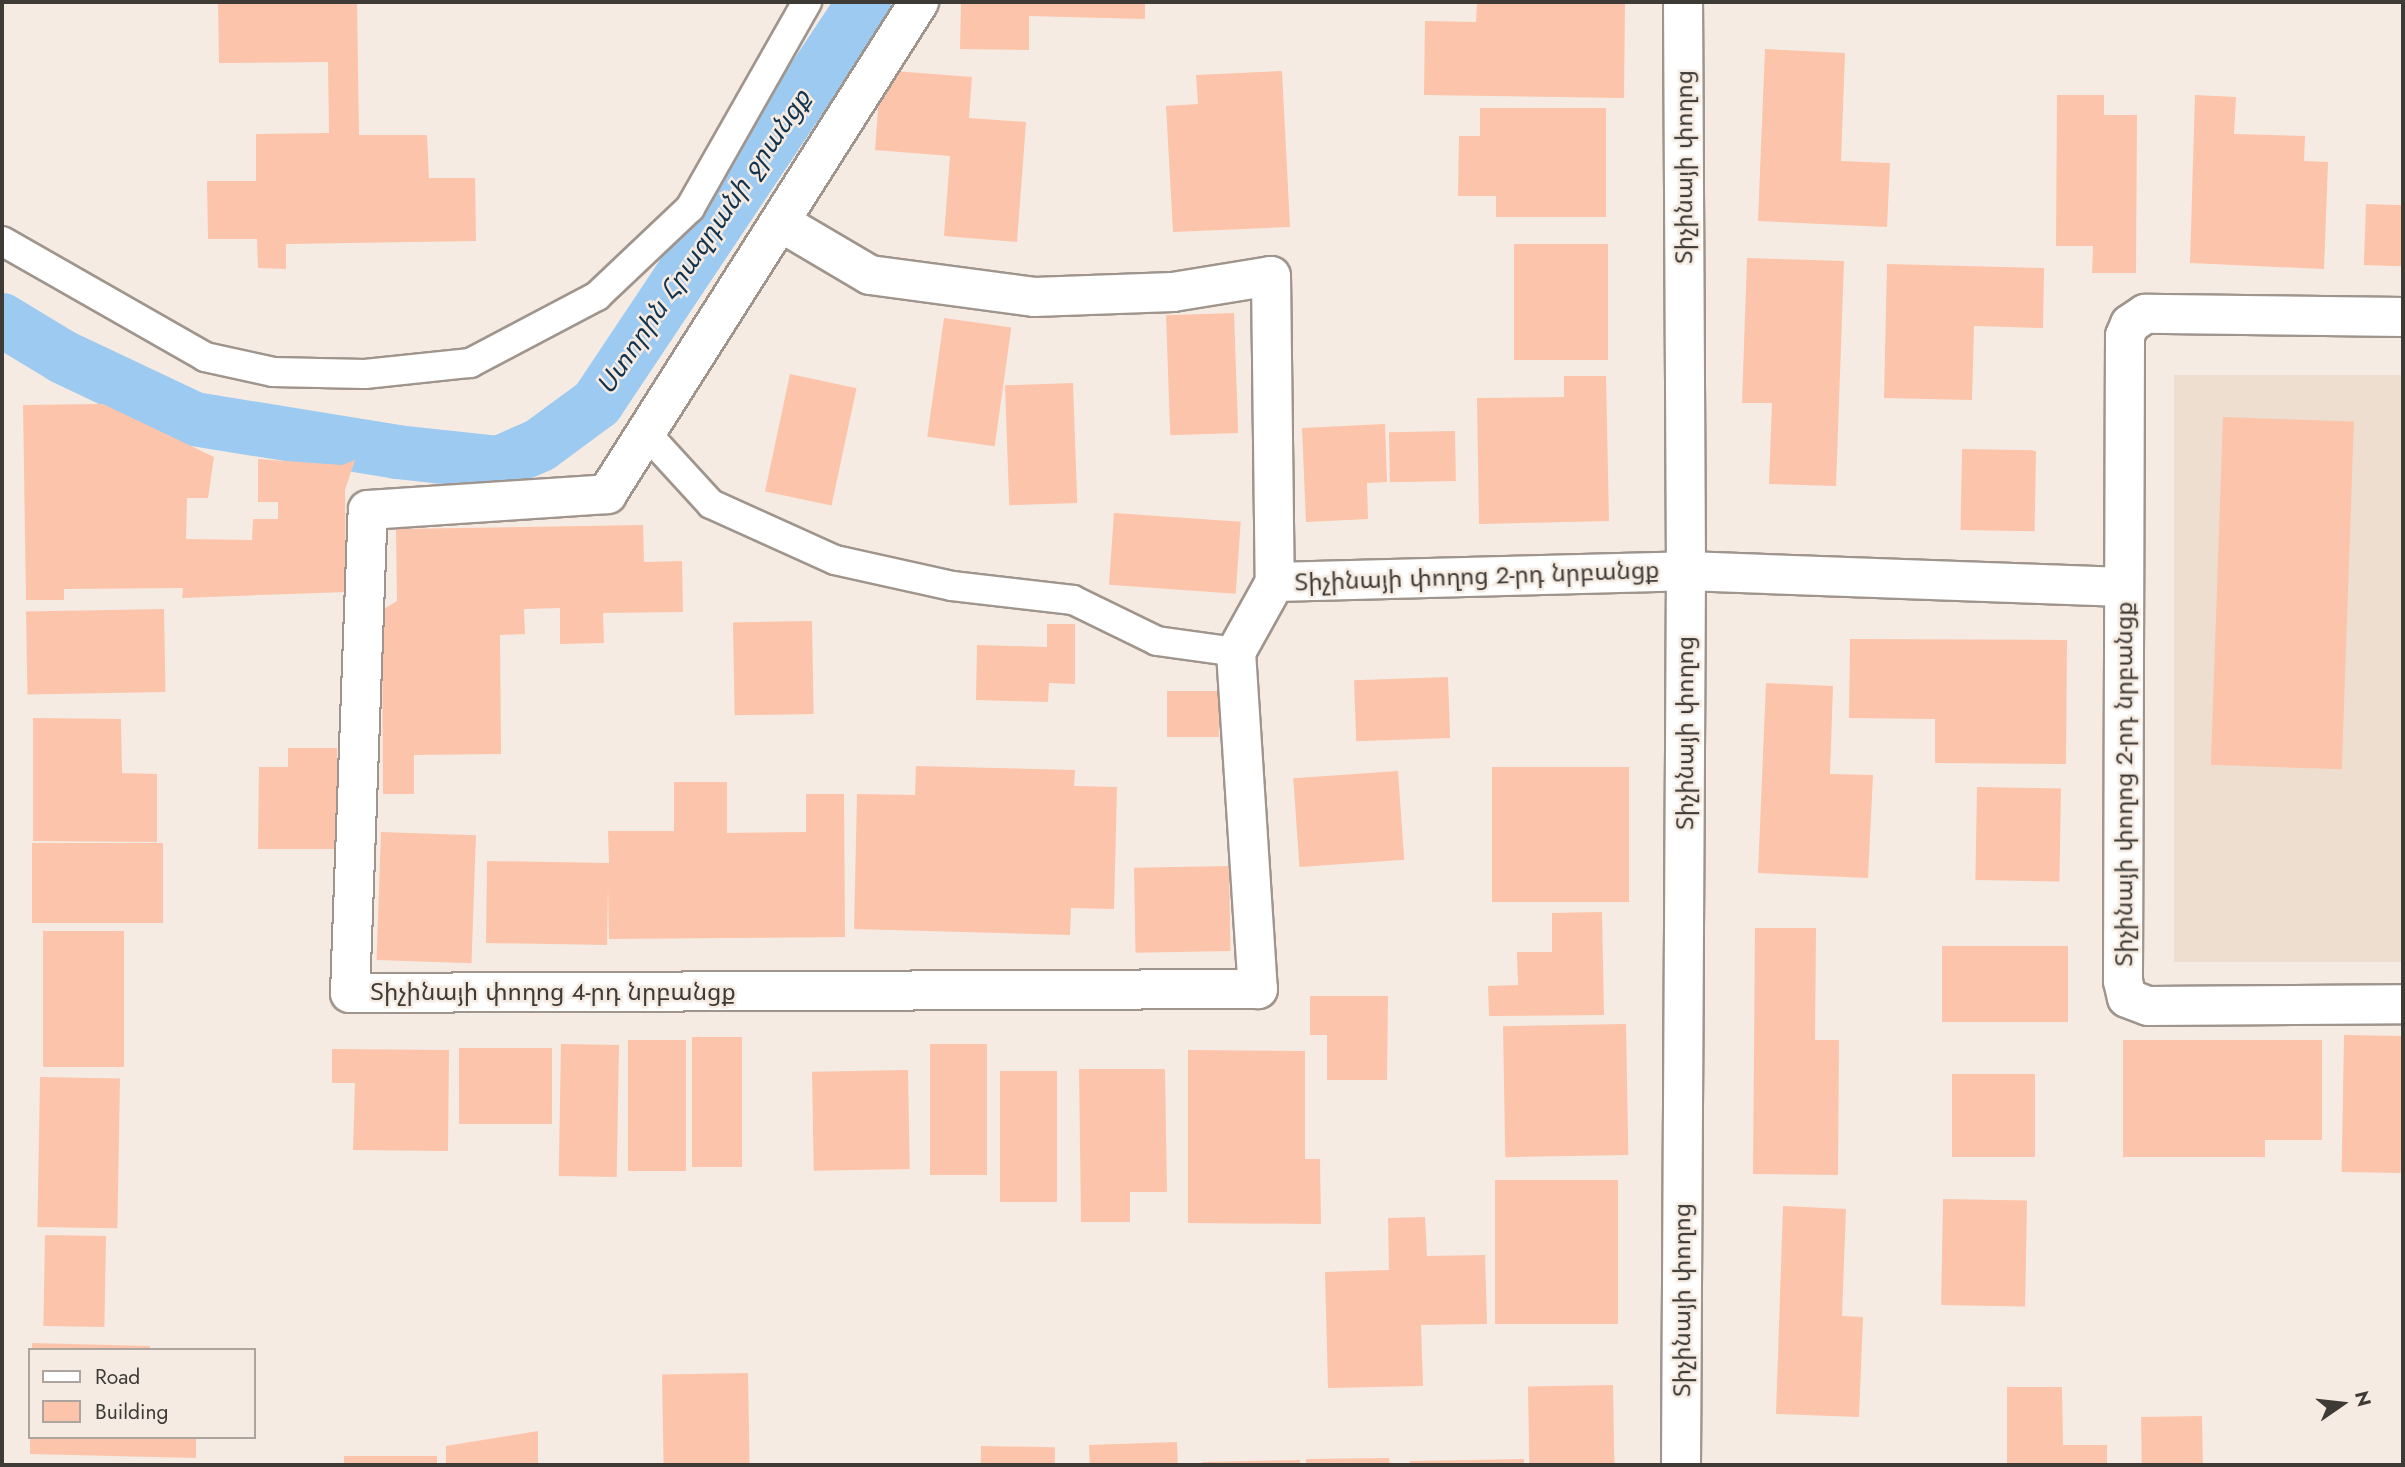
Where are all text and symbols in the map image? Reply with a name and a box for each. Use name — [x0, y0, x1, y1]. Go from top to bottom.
street label: Տիչինայի փողոց — [1670, 70, 1698, 264]
water label: Ստորին Հրազդանի ջրանցք — [590, 84, 818, 400]
street label: Տիչինայի փողոց 2-րդ նրբանցք — [1294, 555, 1660, 597]
street label: Տիչինայի փողոց 2-րդ նրբանցք — [2110, 601, 2138, 967]
street label: Տիչինայի փողոց — [1671, 636, 1699, 830]
street label: Տիչինայի փողոց 4-րդ նրբանցք — [370, 978, 736, 1006]
street label: Տիչինայի փողոց — [1668, 1203, 1696, 1397]
legend — [28, 1348, 256, 1439]
text: Road — [95, 1362, 140, 1392]
north arrow — [2307, 1369, 2377, 1439]
text: N — [2348, 1388, 2378, 1409]
text: Building — [95, 1397, 168, 1427]

